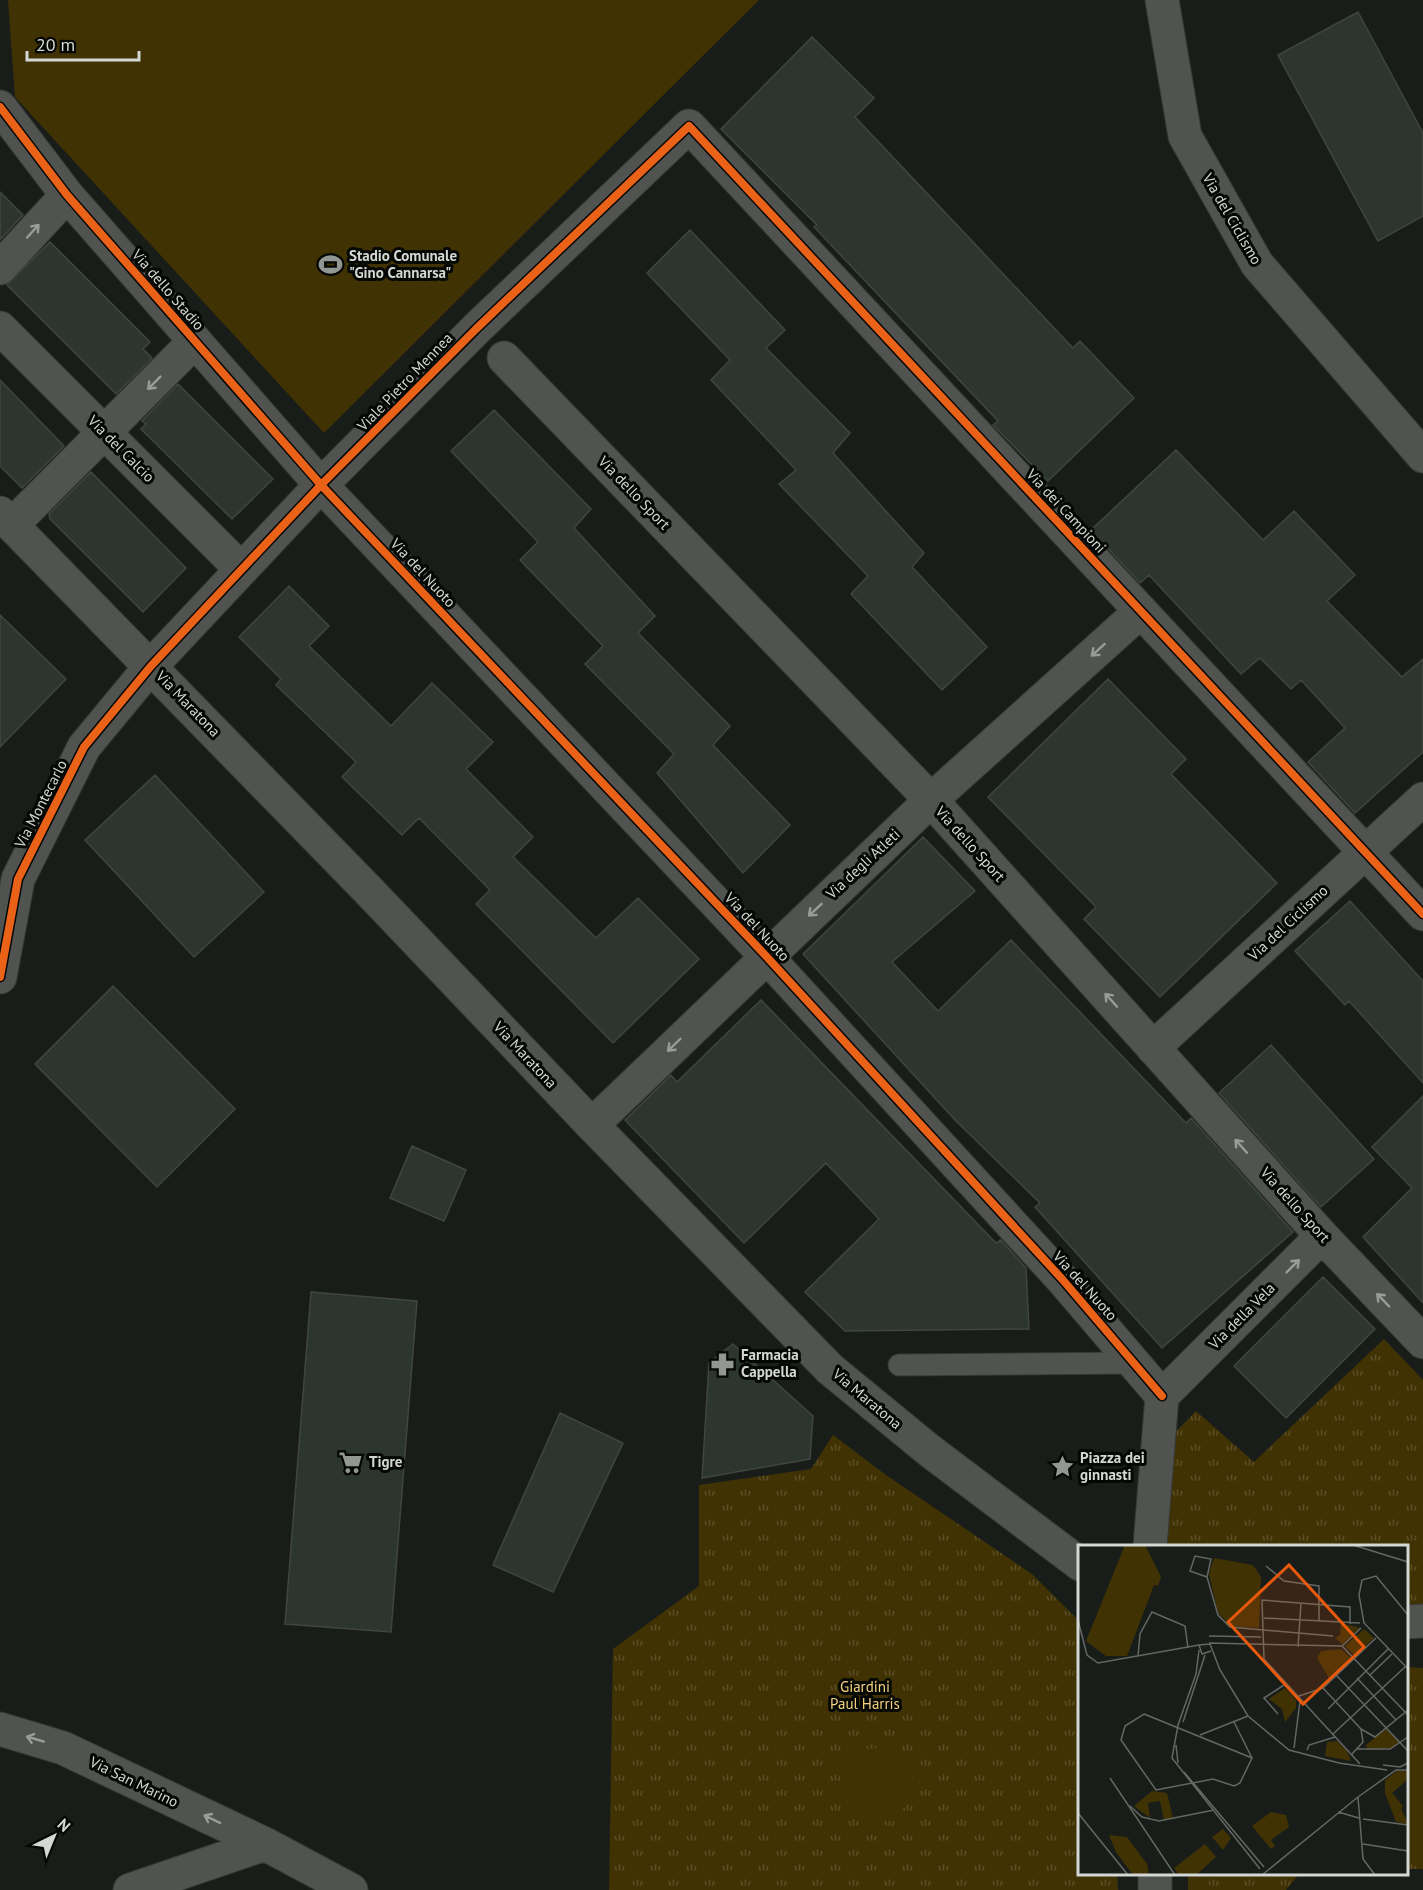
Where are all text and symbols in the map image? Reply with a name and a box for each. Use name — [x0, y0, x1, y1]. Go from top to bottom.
scale bar — [27, 24, 140, 62]
text: 20 m — [36, 33, 75, 56]
street label: Via del Ciclismo — [1198, 169, 1266, 268]
one-way arrow — [26, 224, 40, 239]
street label: Via dello Stadio — [127, 245, 209, 334]
place label: Stadio Comunale "Gino Cannarsa" — [349, 246, 457, 282]
sports icon: Stadio Comunale "Gino Cannarsa" — [318, 252, 344, 278]
street label: Viale Pietro Mennea — [352, 329, 456, 435]
one-way arrow — [147, 375, 162, 390]
street label: Via del Calcio — [83, 410, 159, 486]
street label: Via dello Sport — [594, 451, 674, 534]
street label: Via dei Campioni — [1022, 464, 1110, 557]
street label: Via del Nuoto — [386, 534, 460, 611]
one-way arrow — [1091, 643, 1106, 657]
street label: Via Maratona — [152, 666, 225, 741]
street label: Via Montecarlo — [10, 757, 71, 852]
street label: Via dello Sport — [931, 801, 1009, 885]
street label: Via degli Atleti — [821, 825, 904, 903]
street label: Via del Ciclismo — [1243, 881, 1332, 965]
street label: Via del Nuoto — [720, 888, 794, 965]
one-way arrow — [808, 902, 823, 916]
one-way arrow — [1104, 993, 1118, 1008]
street label: Via Maratona — [489, 1017, 561, 1092]
one-way arrow — [667, 1037, 682, 1052]
one-way arrow — [1234, 1138, 1248, 1153]
street label: Via dello Sport — [1256, 1162, 1334, 1246]
street label: Via del Nuoto — [1048, 1246, 1122, 1324]
one-way arrow — [1285, 1258, 1300, 1273]
street label: Via della Vela — [1204, 1278, 1279, 1354]
one-way arrow — [1376, 1292, 1390, 1307]
place label: Farmacia Cappella — [741, 1345, 799, 1381]
pharmacy icon: Farmacia Cappella — [710, 1351, 736, 1377]
street label: Via Maratona — [828, 1364, 906, 1433]
place label: Piazza dei ginnasti — [1080, 1448, 1145, 1484]
supermarket icon: Tigre — [338, 1449, 364, 1475]
place label: Tigre — [369, 1452, 403, 1471]
place icon: Piazza dei ginnasti — [1049, 1454, 1075, 1480]
inset map — [1078, 1545, 1408, 1875]
park label: Giardini Paul Harris — [830, 1677, 900, 1713]
one-way arrow — [26, 1733, 45, 1744]
street label: Via San Marino — [86, 1751, 182, 1811]
north arrow — [24, 1806, 84, 1866]
one-way arrow — [204, 1813, 222, 1825]
text: N — [54, 1814, 75, 1836]

